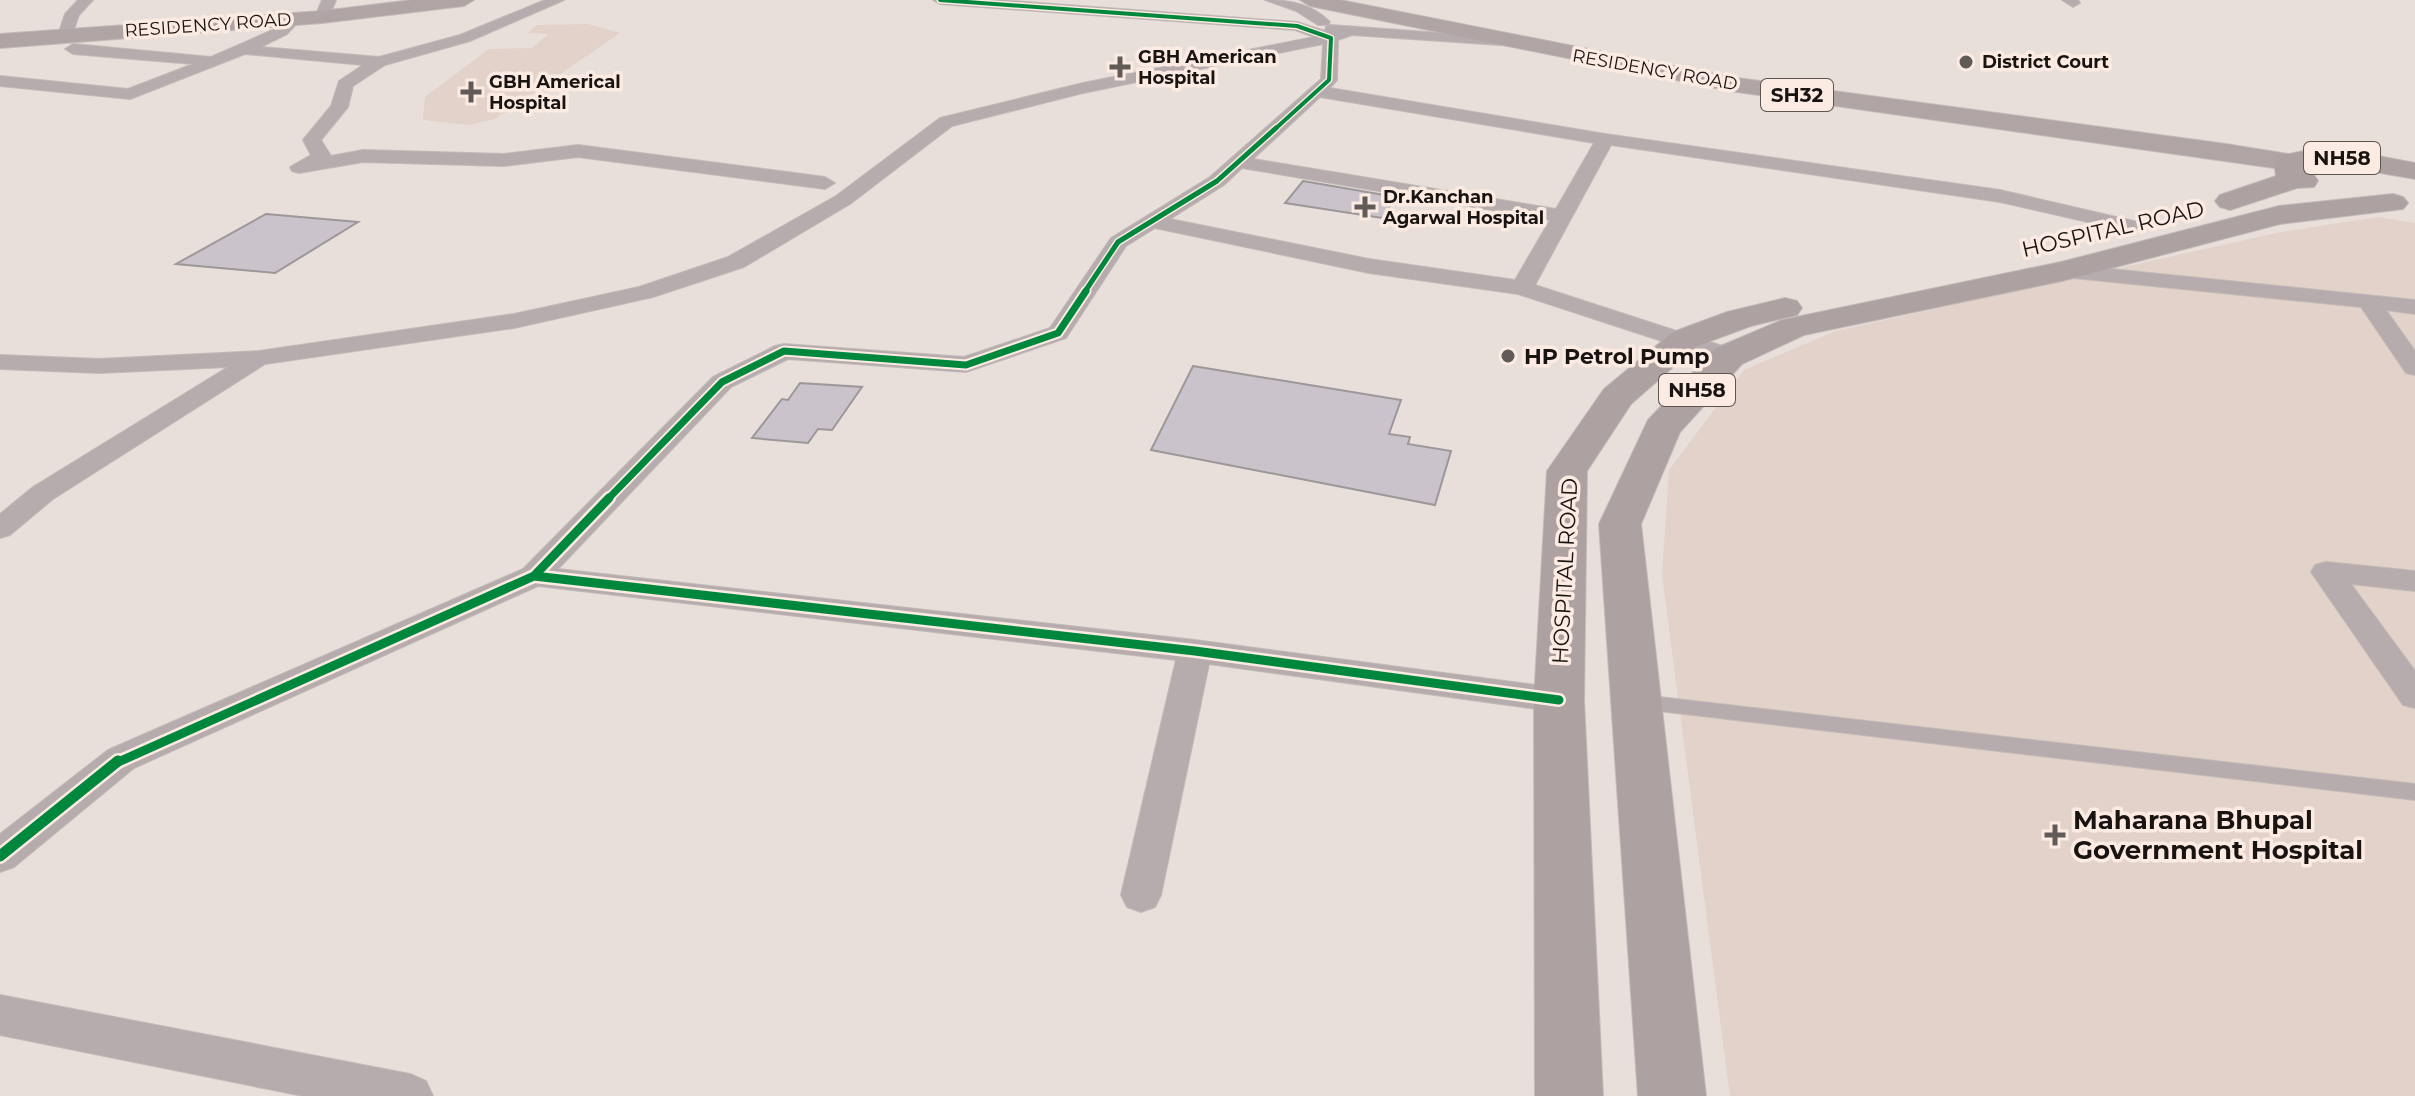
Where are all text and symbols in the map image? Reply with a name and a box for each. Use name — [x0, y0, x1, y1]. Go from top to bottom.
street label: RESIDENCY ROAD — [124, 8, 292, 42]
street label: RESIDENCY ROAD — [1571, 45, 1739, 95]
place label: GBH American Hospital — [1138, 46, 1277, 89]
place label: District Court — [1982, 51, 2109, 73]
marker: District Court — [1957, 53, 1975, 71]
marker: GBH American Hospital — [1109, 56, 1131, 78]
place label: GBH Americal Hospital — [489, 71, 621, 114]
road number: SH32 — [1761, 79, 1833, 111]
marker: GBH Americal Hospital — [460, 81, 482, 103]
road number: NH58 — [2304, 142, 2380, 174]
place label: Dr.Kanchan Agarwal Hospital — [1382, 186, 1544, 229]
street label: HOSPITAL ROAD — [2019, 195, 2207, 263]
marker: Dr.Kanchan Agarwal Hospital — [1354, 196, 1376, 218]
place label: HP Petrol Pump — [1524, 343, 1709, 370]
marker: HP Petrol Pump — [1499, 347, 1517, 365]
road number: NH58 — [1659, 374, 1735, 406]
street label: HOSPITAL ROAD — [1547, 477, 1583, 665]
place label: Maharana Bhupal Government Hospital — [2073, 804, 2363, 866]
marker: Maharana Bhupal Government Hospital — [2044, 824, 2066, 846]

